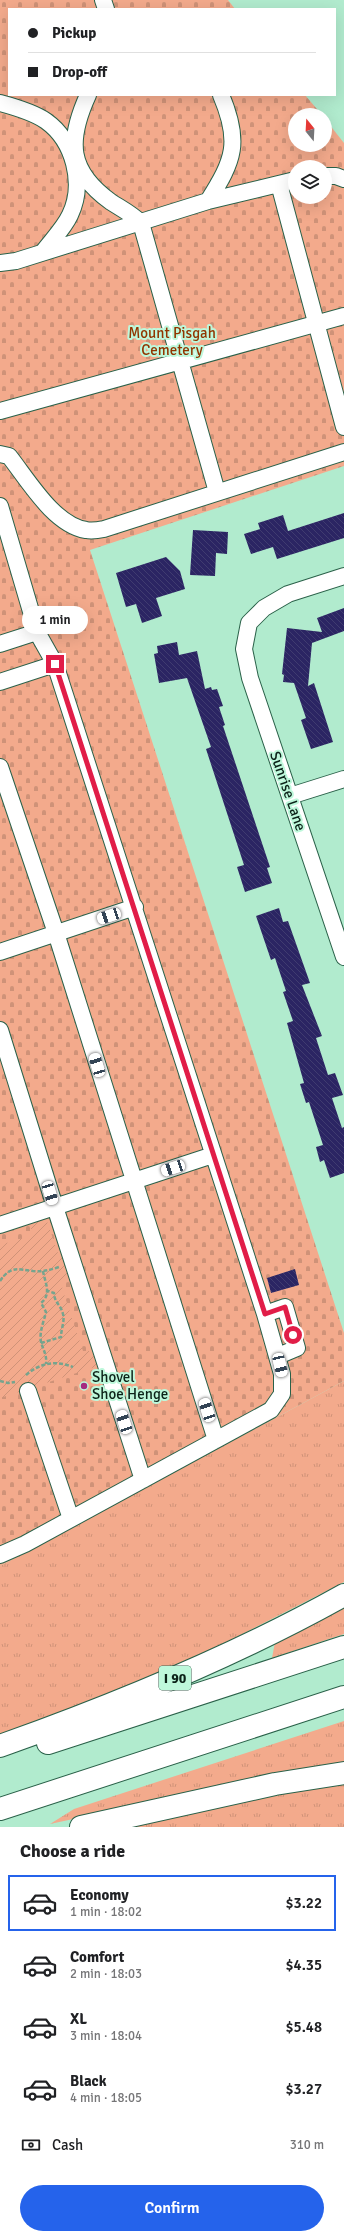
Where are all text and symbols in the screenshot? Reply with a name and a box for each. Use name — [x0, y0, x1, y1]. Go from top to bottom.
text: Pickup — [52, 24, 96, 42]
text: Drop-off — [52, 63, 107, 81]
north arrow — [288, 108, 332, 152]
map controls — [288, 108, 332, 204]
button: layers — [288, 160, 332, 204]
park label: Mount Pisgah Cemetery — [128, 324, 216, 359]
callout: 1 min — [22, 606, 88, 634]
text: 1 min — [39, 612, 71, 628]
route end — [46, 655, 64, 673]
street label: Sunrise Lane — [266, 749, 310, 833]
car — [96, 907, 122, 925]
car — [88, 1052, 106, 1078]
car — [160, 1159, 186, 1177]
car — [41, 1180, 59, 1206]
route start — [284, 1326, 302, 1344]
car — [271, 1352, 289, 1378]
place label: Shovel Shoe Henge — [92, 1368, 168, 1403]
marker: Shovel Shoe Henge — [79, 1381, 89, 1391]
car — [198, 1397, 216, 1423]
car — [115, 1409, 133, 1435]
road number: I 90 — [159, 1666, 191, 1690]
text: Choose a ride — [20, 1840, 125, 1862]
icon: car — [22, 1885, 58, 1921]
text: Economy — [70, 1886, 129, 1904]
text: $3.22 — [285, 1894, 322, 1912]
text: 1 min · 18:02 — [70, 1904, 142, 1920]
icon: car — [22, 1947, 58, 1983]
text: Comfort — [70, 1948, 124, 1966]
text: $4.35 — [285, 1956, 322, 1974]
text: 2 min · 18:03 — [70, 1966, 142, 1982]
icon: car — [22, 2009, 58, 2045]
text: XL — [70, 2010, 87, 2028]
text: $5.48 — [285, 2018, 322, 2036]
text: 3 min · 18:04 — [70, 2028, 142, 2044]
icon: car — [22, 2071, 58, 2107]
text: Black — [70, 2072, 107, 2090]
text: $3.27 — [285, 2080, 322, 2098]
text: 4 min · 18:05 — [70, 2090, 142, 2106]
icon: cash — [20, 2134, 42, 2156]
text: Cash — [52, 2136, 83, 2154]
text: 310 m — [290, 2137, 324, 2153]
button: Confirm — [20, 2185, 324, 2231]

